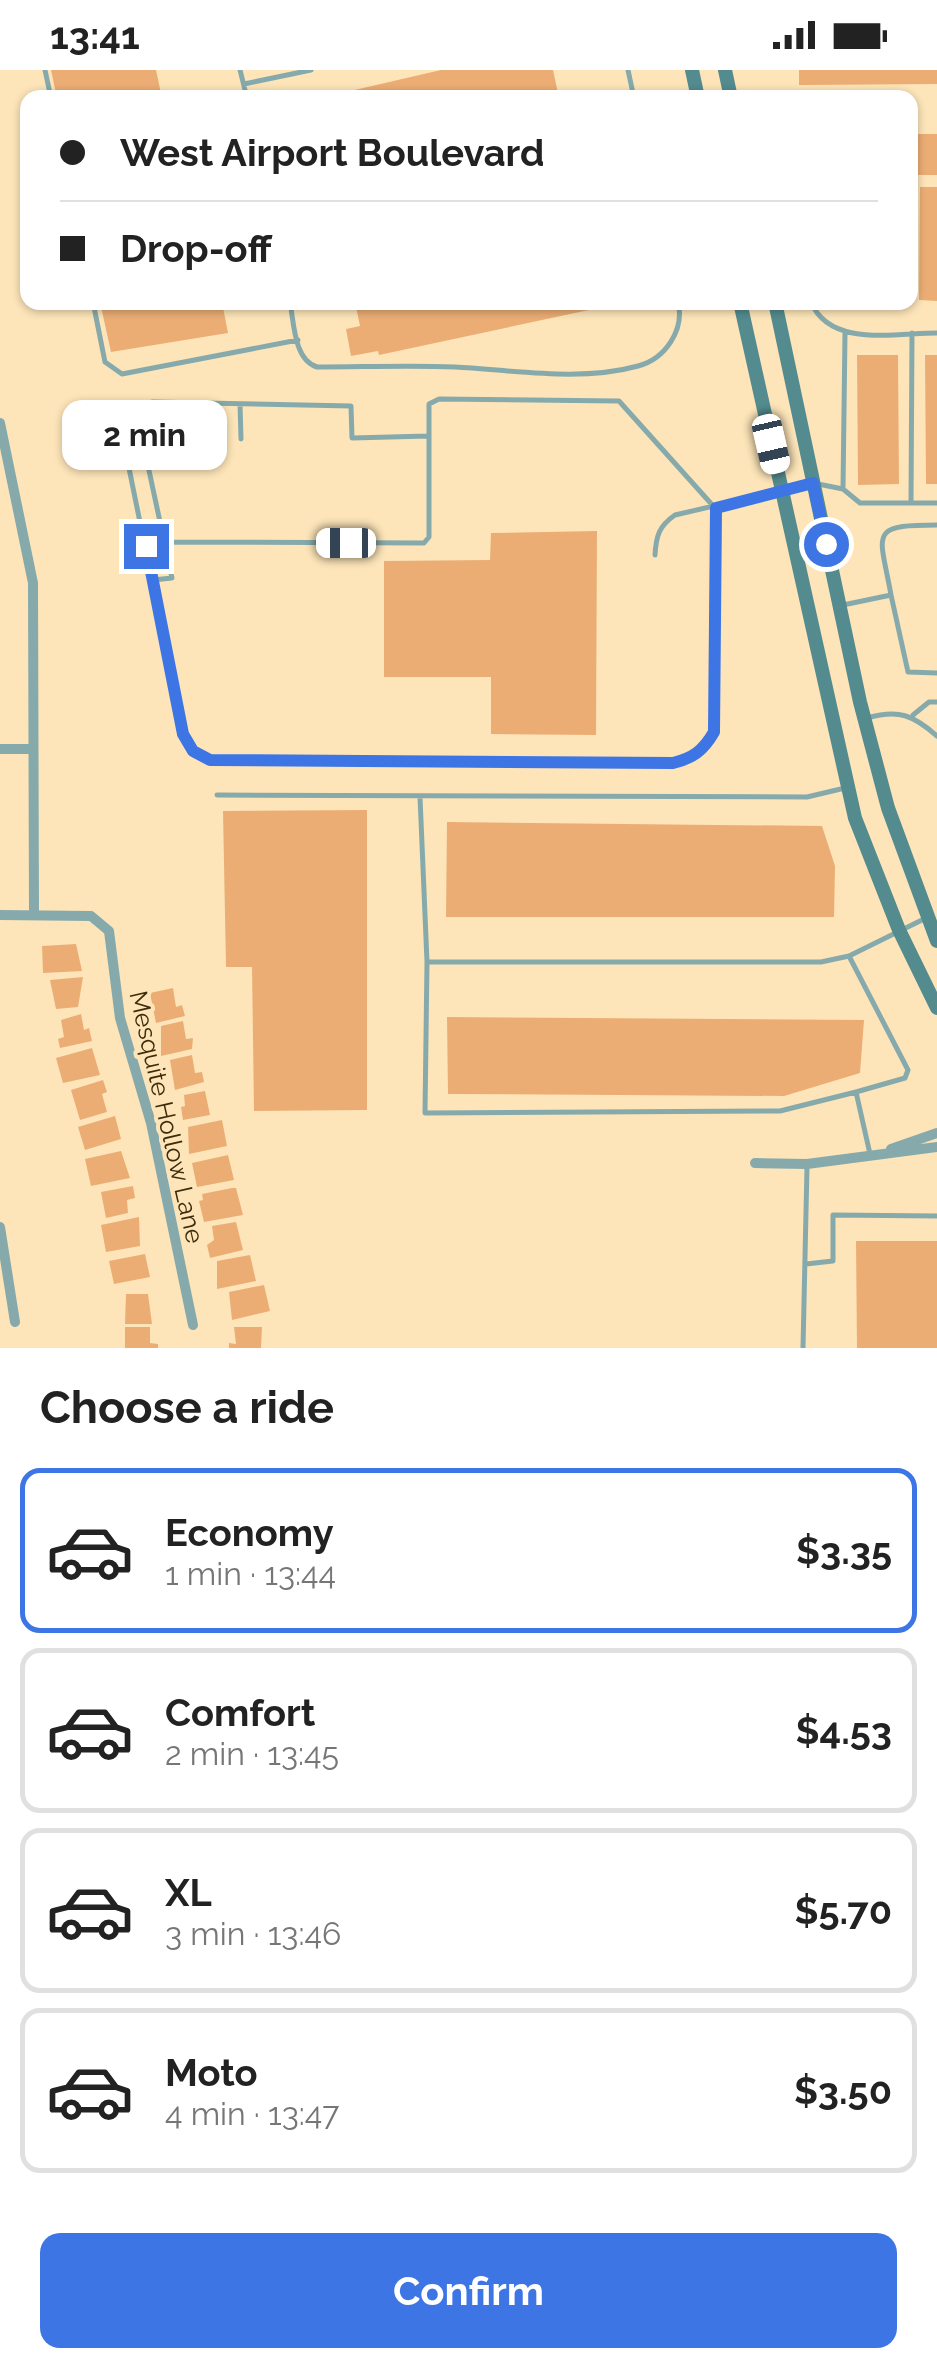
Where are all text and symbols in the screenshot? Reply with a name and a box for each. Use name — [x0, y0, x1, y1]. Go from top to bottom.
text: 13:41 — [50, 13, 140, 58]
text: West Airport Boulevard — [120, 130, 545, 175]
text: Drop-off — [120, 226, 272, 271]
callout: 2 min — [64, 401, 228, 471]
car — [750, 411, 792, 477]
text: 2 min — [103, 416, 186, 453]
route start — [804, 522, 849, 567]
route end — [124, 524, 169, 569]
car — [316, 528, 376, 558]
street label: Mesquite Hollow Lane — [123, 988, 211, 1246]
text: Choose a ride — [40, 1381, 334, 1434]
icon: car — [45, 1506, 135, 1596]
text: Economy — [165, 1510, 334, 1555]
text: $3.35 — [796, 1528, 892, 1573]
text: 1 min · 13:44 — [165, 1555, 336, 1592]
icon: car — [45, 1686, 135, 1776]
text: Comfort — [165, 1690, 315, 1735]
text: $4.53 — [795, 1708, 892, 1753]
text: 2 min · 13:45 — [165, 1735, 339, 1772]
icon: car — [45, 1866, 135, 1956]
text: XL — [165, 1870, 212, 1915]
text: $5.70 — [794, 1888, 892, 1933]
text: 3 min · 13:46 — [165, 1915, 341, 1952]
icon: car — [45, 2046, 135, 2136]
text: Moto — [165, 2050, 258, 2095]
text: $3.50 — [794, 2068, 892, 2113]
text: 4 min · 13:47 — [165, 2095, 339, 2132]
button: Confirm — [40, 2233, 897, 2348]

